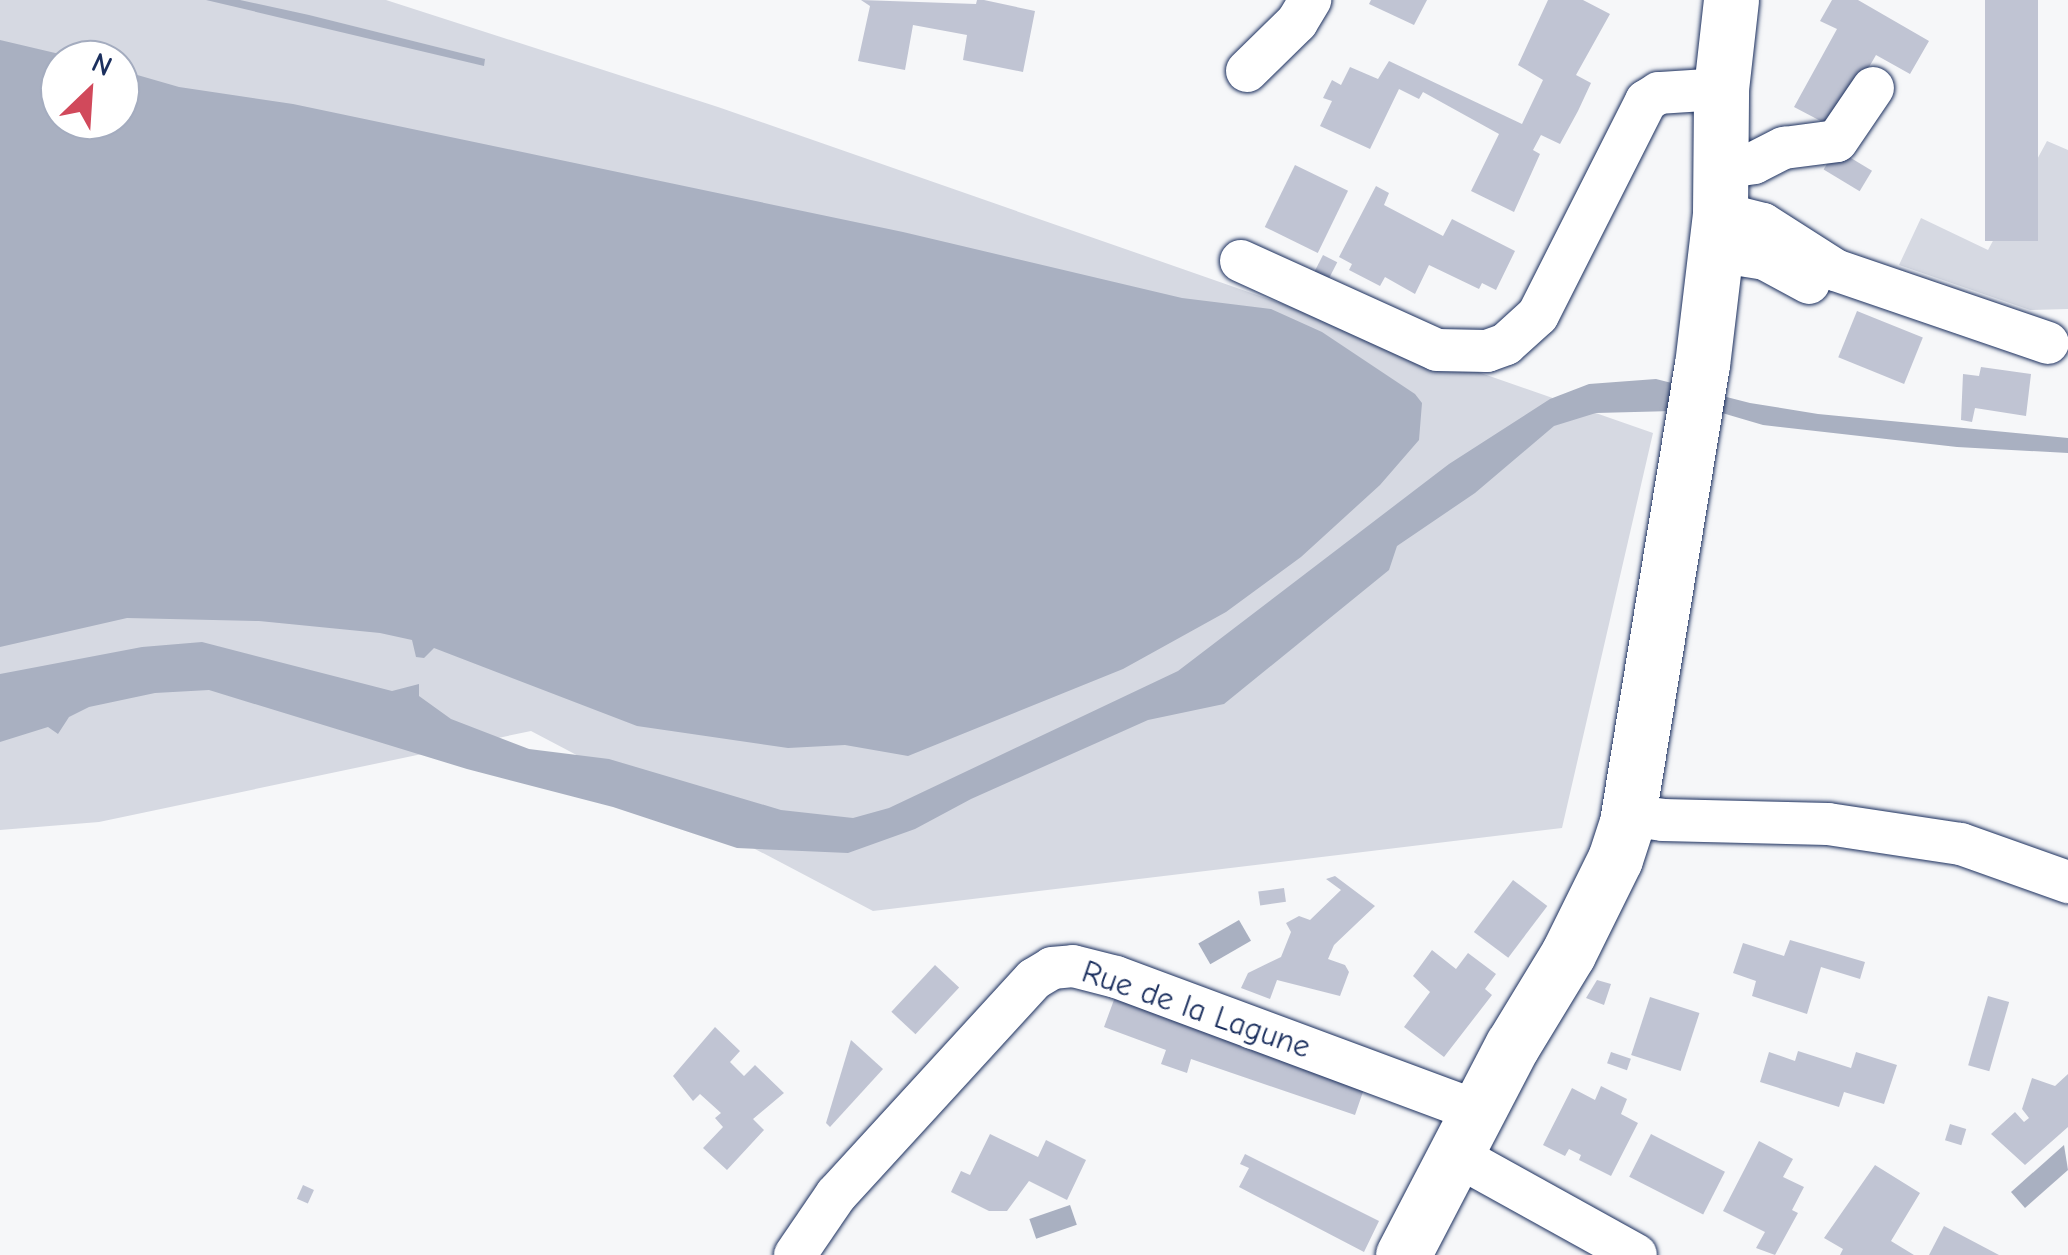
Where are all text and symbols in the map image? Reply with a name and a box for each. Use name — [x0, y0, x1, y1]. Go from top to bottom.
north arrow — [40, 40, 140, 140]
text: N — [87, 46, 117, 83]
street label: Rue de la Lagune — [1077, 953, 1315, 1067]

